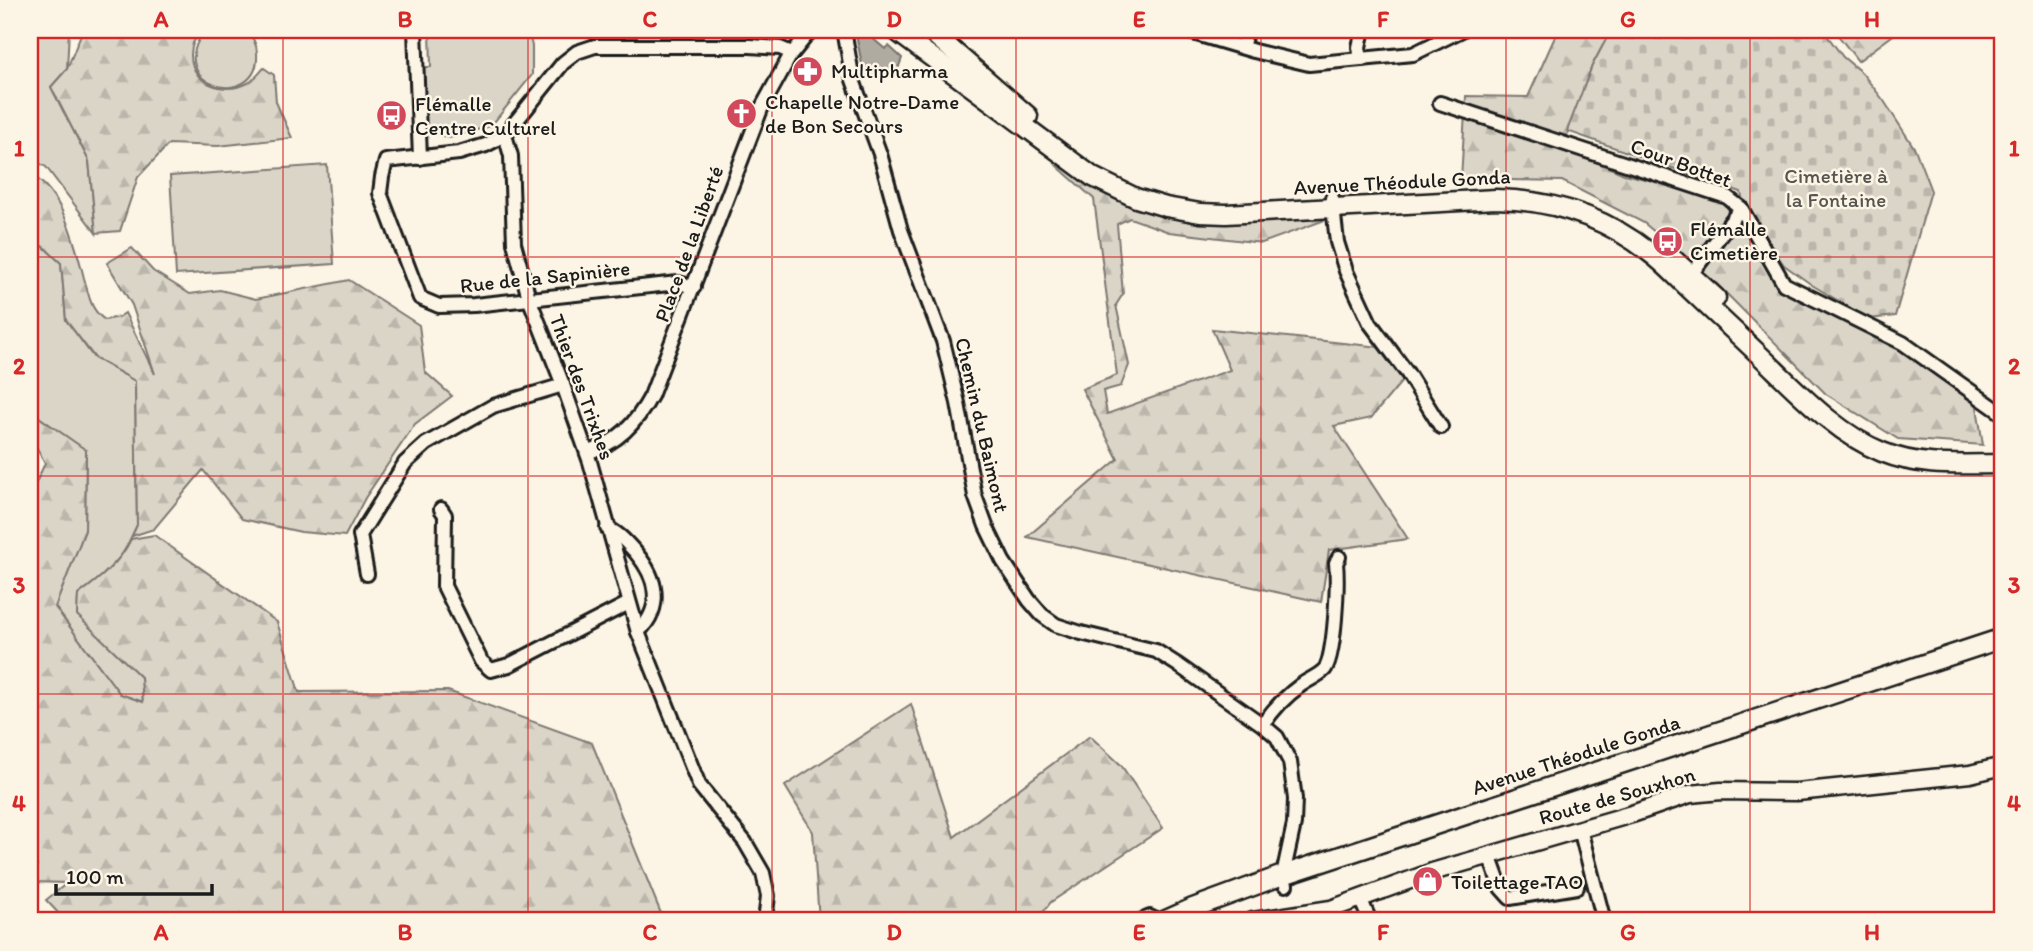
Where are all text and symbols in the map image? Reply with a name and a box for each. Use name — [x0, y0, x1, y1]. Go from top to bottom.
text: A — [153, 5, 169, 33]
text: B — [398, 5, 413, 33]
text: C — [643, 5, 658, 33]
text: D — [886, 5, 902, 33]
text: E — [1133, 5, 1146, 33]
text: F — [1377, 5, 1390, 33]
text: G — [1620, 5, 1636, 33]
text: H — [1864, 5, 1880, 33]
pharmacy icon: Multipharma — [791, 54, 825, 88]
place label: Multipharma — [831, 58, 948, 83]
place label: Chapelle Notre-Dame de Bon Secours — [765, 89, 959, 138]
place label: Flémalle Centre Culturel — [415, 91, 556, 140]
church icon: Chapelle Notre-Dame de Bon Secours — [725, 97, 759, 131]
bus stop icon: Flémalle Centre Culturel — [375, 99, 409, 133]
street label: Cour Bottet — [1627, 133, 1735, 192]
text: 1 — [14, 134, 25, 162]
text: 1 — [2009, 134, 2020, 162]
street label: Place de la Liberté — [649, 162, 728, 325]
street label: Avenue Théodule Gonda — [1293, 163, 1511, 200]
park label: Cimetière à la Fontaine — [1784, 163, 1888, 212]
place label: Flémalle Cimetière — [1690, 216, 1778, 265]
bus stop icon: Flémalle Cimetière — [1650, 224, 1684, 258]
street label: Rue de la Sapinière — [459, 255, 631, 298]
street label: Thier des Trixhes — [545, 311, 620, 463]
street label: Chemin du Baimont — [950, 335, 1015, 515]
text: 2 — [13, 352, 26, 380]
text: 2 — [2008, 352, 2021, 380]
text: 3 — [13, 571, 26, 599]
text: 3 — [2008, 571, 2021, 599]
street label: Avenue Théodule Gonda — [1469, 709, 1683, 800]
street label: Route de Souxhon — [1536, 761, 1698, 830]
text: 4 — [12, 789, 26, 817]
text: 4 — [2007, 789, 2021, 817]
scale bar — [56, 853, 212, 897]
text: 100 m — [66, 864, 124, 889]
shop icon: Toilettage TAO — [1411, 865, 1445, 899]
place label: Toilettage TAO — [1451, 869, 1583, 894]
text: A — [153, 918, 169, 946]
text: B — [398, 918, 413, 946]
text: C — [643, 918, 658, 946]
text: D — [886, 918, 902, 946]
text: E — [1133, 918, 1146, 946]
text: F — [1377, 918, 1390, 946]
text: G — [1620, 918, 1636, 946]
text: H — [1864, 918, 1880, 946]

